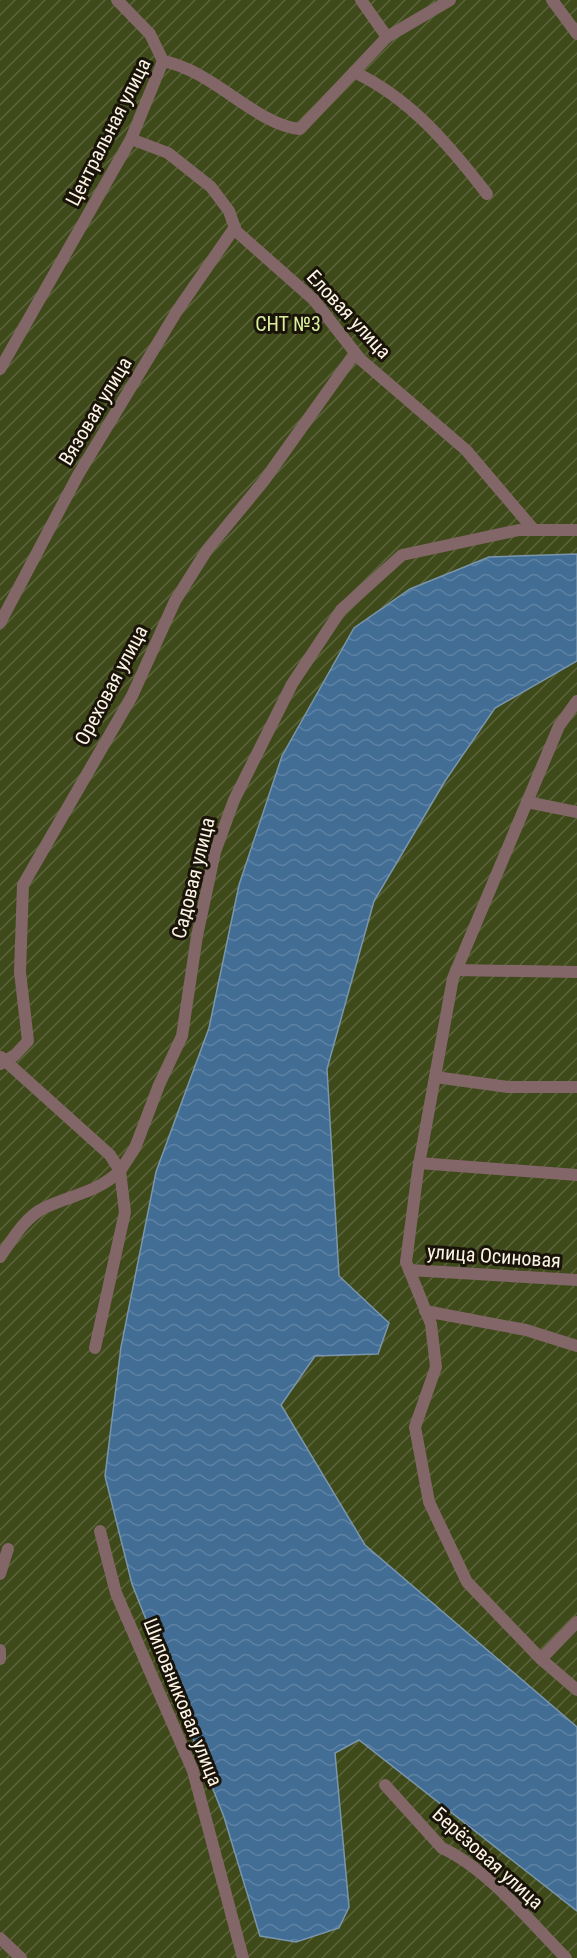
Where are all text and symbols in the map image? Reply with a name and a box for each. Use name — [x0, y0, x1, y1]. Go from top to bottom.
street label: Центральная улица — [60, 54, 156, 210]
street label: Еловая улица — [302, 265, 396, 363]
park label: СНТ №3 — [255, 312, 321, 336]
street label: Вязовая улица — [53, 353, 137, 469]
street label: Ореховая улица — [69, 621, 153, 749]
street label: Садовая улица — [166, 815, 220, 941]
street label: улица Осиновая — [426, 1239, 562, 1273]
street label: Шиповниковая улица — [138, 1615, 228, 1789]
street label: Берёзовая улица — [428, 1802, 548, 1914]

